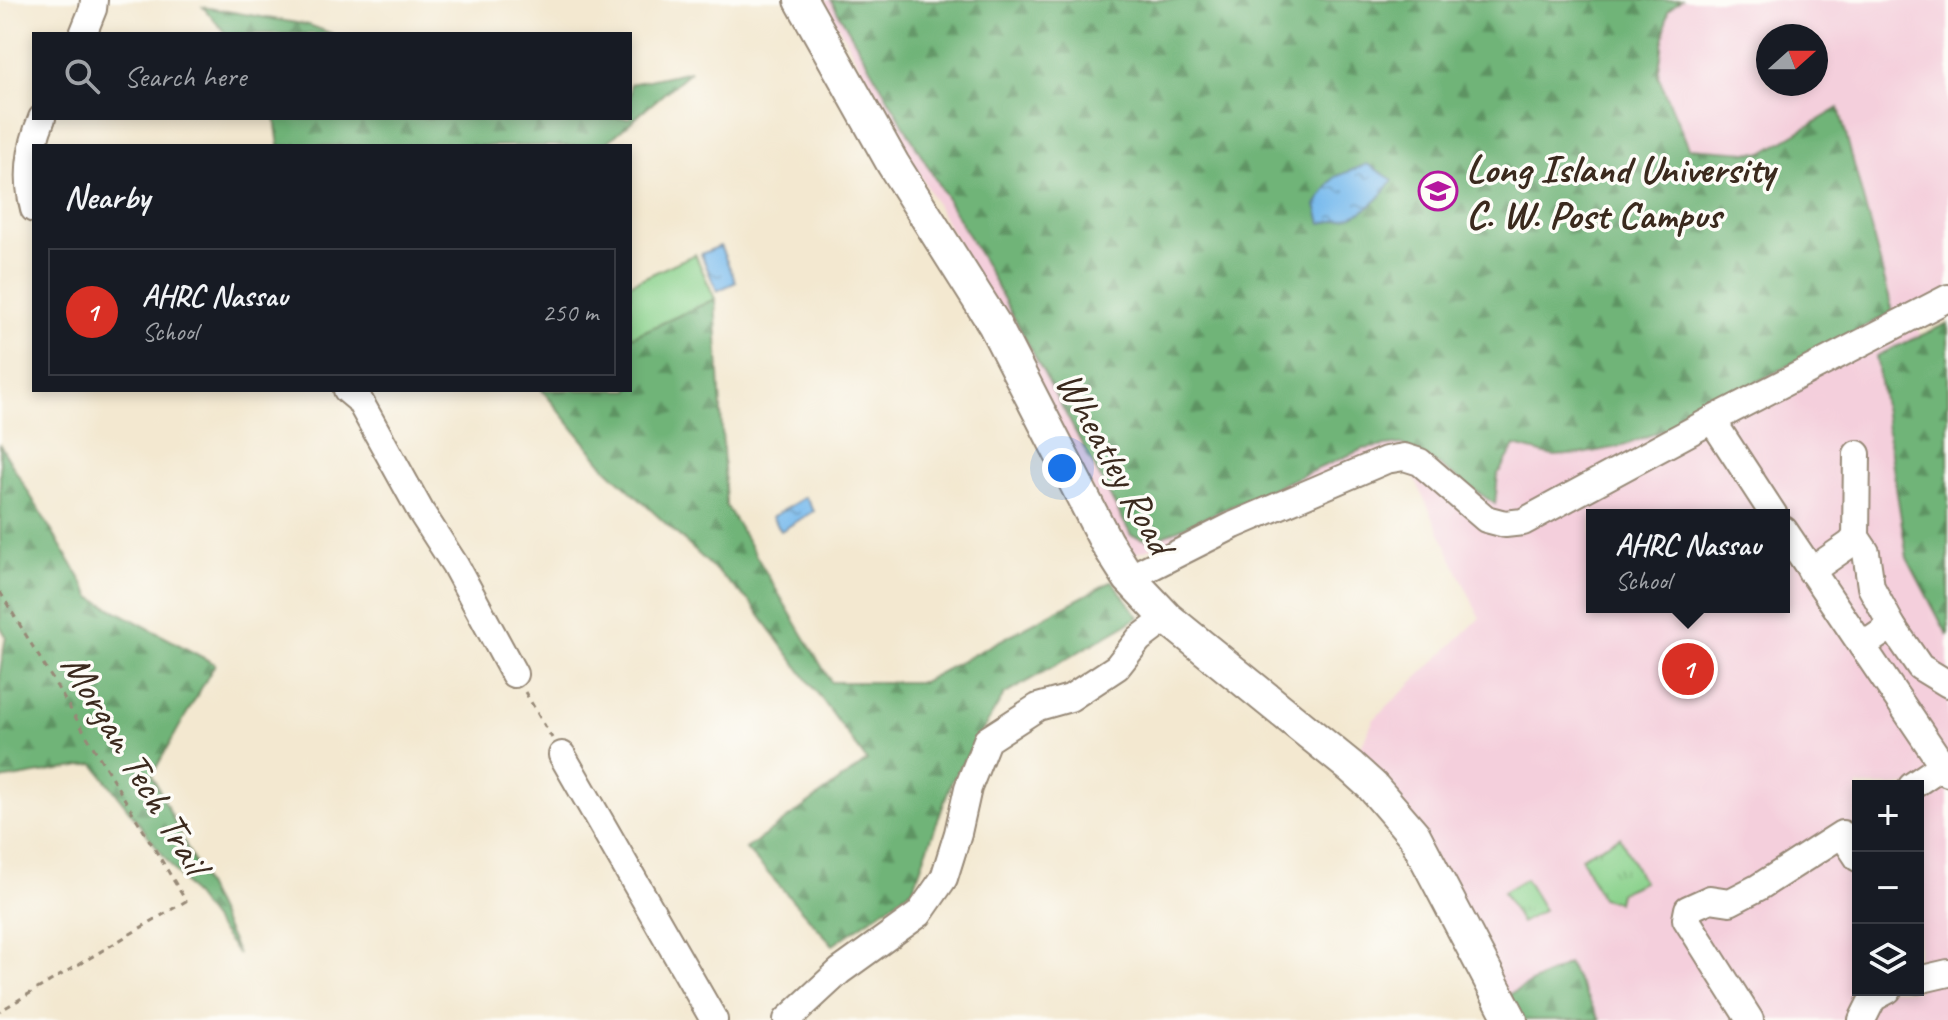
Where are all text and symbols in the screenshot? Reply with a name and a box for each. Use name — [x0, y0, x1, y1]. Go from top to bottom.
north arrow — [1756, 24, 1828, 96]
search box — [32, 32, 632, 120]
icon: search — [60, 54, 104, 98]
text: Search here — [124, 57, 246, 95]
place label: Long Island University C. W. Post Campus — [1466, 144, 1779, 240]
school or university icon: Long Island University C. W. Post Campus — [1417, 170, 1459, 212]
text: Nearby — [64, 175, 150, 218]
text: AHRC Nassau — [142, 277, 288, 315]
text: 1 — [86, 296, 98, 329]
text: 250 m — [542, 296, 598, 329]
text: School — [142, 315, 198, 348]
street label: Wheatley Road — [1045, 363, 1189, 568]
your location — [1042, 448, 1082, 488]
popup — [1586, 509, 1790, 613]
text: AHRC Nassau — [1615, 526, 1761, 564]
text: School — [1615, 564, 1671, 597]
pin: 1 — [1662, 639, 1714, 699]
street label: Morgan Tech Trail — [50, 644, 224, 889]
map controls — [1852, 780, 1924, 996]
button: + — [1852, 780, 1924, 852]
button: − — [1852, 852, 1924, 924]
button: layers — [1852, 924, 1924, 996]

